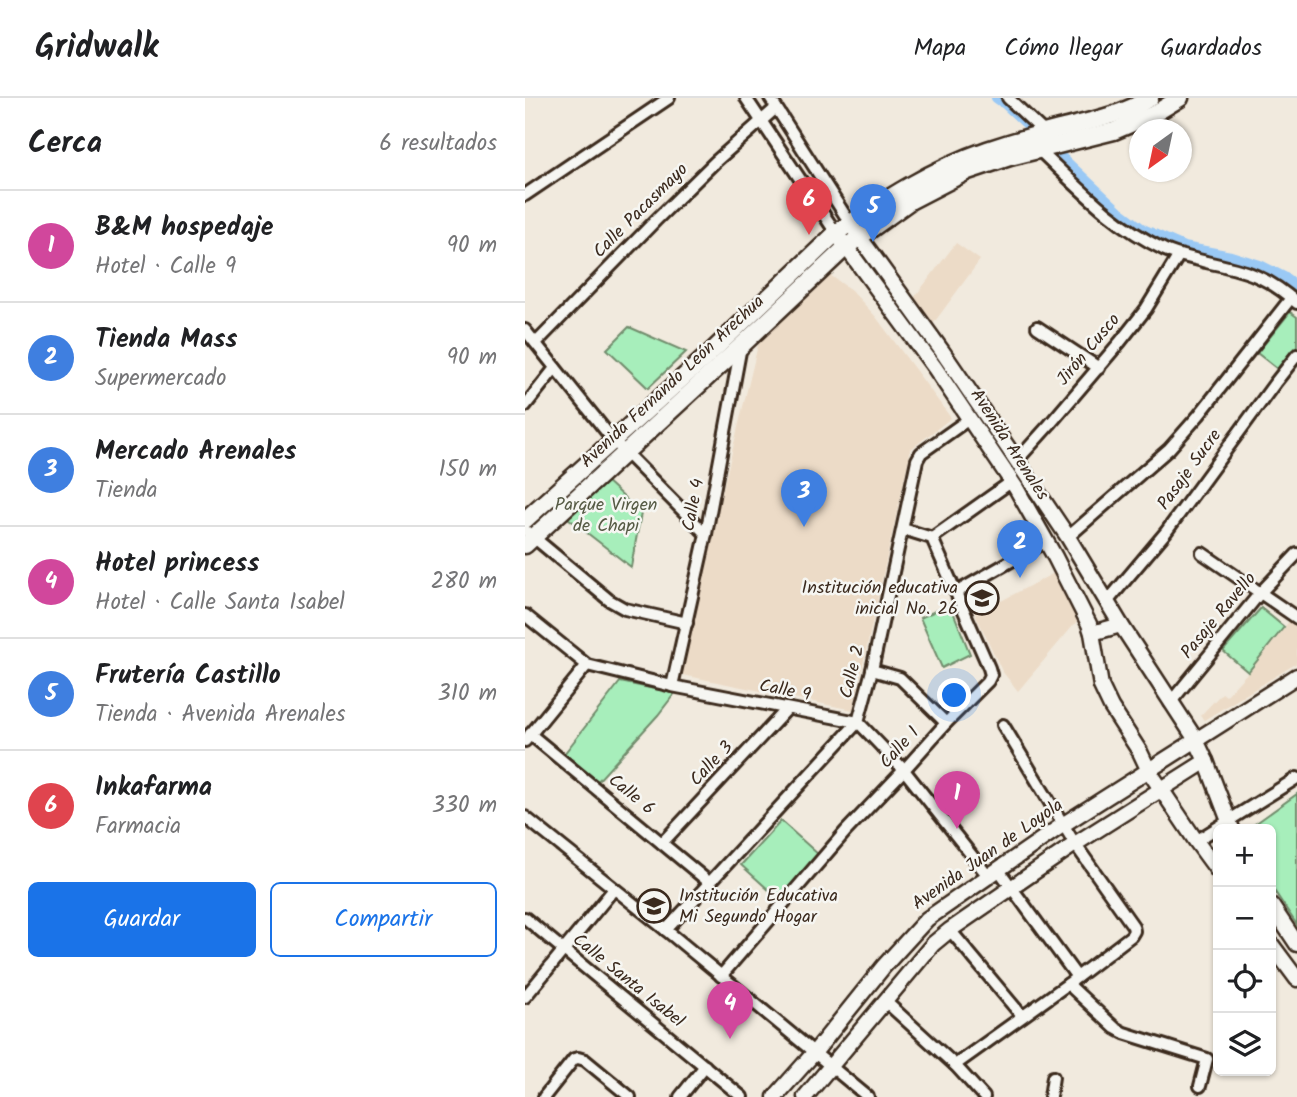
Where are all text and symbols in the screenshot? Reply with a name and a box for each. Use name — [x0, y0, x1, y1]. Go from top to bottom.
text: Gridwalk — [35, 22, 158, 75]
text: Mapa — [913, 29, 966, 68]
text: Cómo llegar — [1004, 29, 1122, 68]
text: Guardados — [1160, 29, 1262, 68]
north arrow — [1129, 119, 1192, 182]
text: Cerca — [28, 120, 102, 168]
text: 6 resultados — [379, 126, 497, 162]
street label: Calle Pacasmayo — [587, 157, 695, 265]
pin: 6 — [786, 177, 832, 235]
pin: 5 — [850, 184, 896, 242]
text: B&M hospedaje — [95, 207, 273, 249]
text: 1 — [48, 228, 54, 264]
text: 90 m — [447, 228, 497, 264]
text: Hotel · Calle 9 — [95, 249, 236, 285]
street label: Avenida Fernando León Arechua — [574, 288, 772, 476]
street label: Jirón Cusco — [1050, 307, 1128, 393]
text: Tienda Mass — [95, 319, 237, 361]
text: 2 — [44, 340, 58, 376]
text: 90 m — [447, 340, 497, 376]
text: Supermercado — [95, 361, 226, 397]
street label: Avenida Arenales — [962, 383, 1056, 507]
street label: Pasaje Sucre — [1150, 423, 1230, 517]
text: Mercado Arenales — [95, 431, 297, 473]
text: 3 — [45, 452, 57, 488]
text: 150 m — [438, 452, 497, 488]
pin: 3 — [781, 469, 827, 527]
text: Tienda — [95, 473, 158, 509]
street label: Calle 4 — [675, 476, 713, 534]
park label: Parque Virgen de Chapi — [555, 491, 657, 541]
pin: 2 — [997, 520, 1043, 578]
text: Hotel princess — [95, 543, 259, 585]
text: 4 — [45, 564, 57, 600]
text: 280 m — [431, 564, 497, 600]
street label: Pasaje Ravello — [1174, 566, 1264, 666]
place label: Institución educativa inicial No. 26 — [802, 574, 958, 624]
school or university icon: Institución educativa inicial No. 26 — [963, 579, 1001, 617]
text: Hotel · Calle Santa Isabel — [95, 585, 345, 621]
street label: Calle 2 — [832, 642, 874, 702]
text: Frutería Castillo — [95, 655, 281, 697]
street label: Calle 9 — [757, 672, 814, 710]
text: 5 — [45, 676, 57, 712]
text: 310 m — [438, 676, 497, 712]
your location — [937, 678, 971, 712]
text: Tienda · Avenida Arenales — [95, 697, 346, 733]
street label: Calle 1 — [873, 720, 927, 776]
street label: Calle 3 — [683, 734, 741, 794]
text: Inkafarma — [95, 767, 212, 809]
street label: Calle 6 — [601, 767, 661, 823]
pin: 1 — [934, 771, 980, 829]
text: 6 — [45, 788, 57, 824]
text: 330 m — [432, 788, 497, 824]
street label: Avenida Juan de Loyola — [906, 792, 1070, 918]
text: Farmacia — [95, 809, 181, 845]
map controls — [1213, 824, 1276, 1076]
button: + — [1213, 824, 1276, 887]
button: Guardar — [28, 882, 256, 957]
button: Compartir — [270, 882, 497, 957]
place label: Institución Educativa Mi Segundo Hogar — [679, 882, 838, 932]
school or university icon: Institución Educativa Mi Segundo Hogar — [635, 887, 673, 925]
button: − — [1213, 887, 1276, 950]
street label: Calle Santa Isabel — [566, 927, 691, 1036]
button: locate — [1213, 950, 1276, 1013]
pin: 4 — [707, 981, 753, 1039]
button: layers — [1213, 1013, 1276, 1076]

